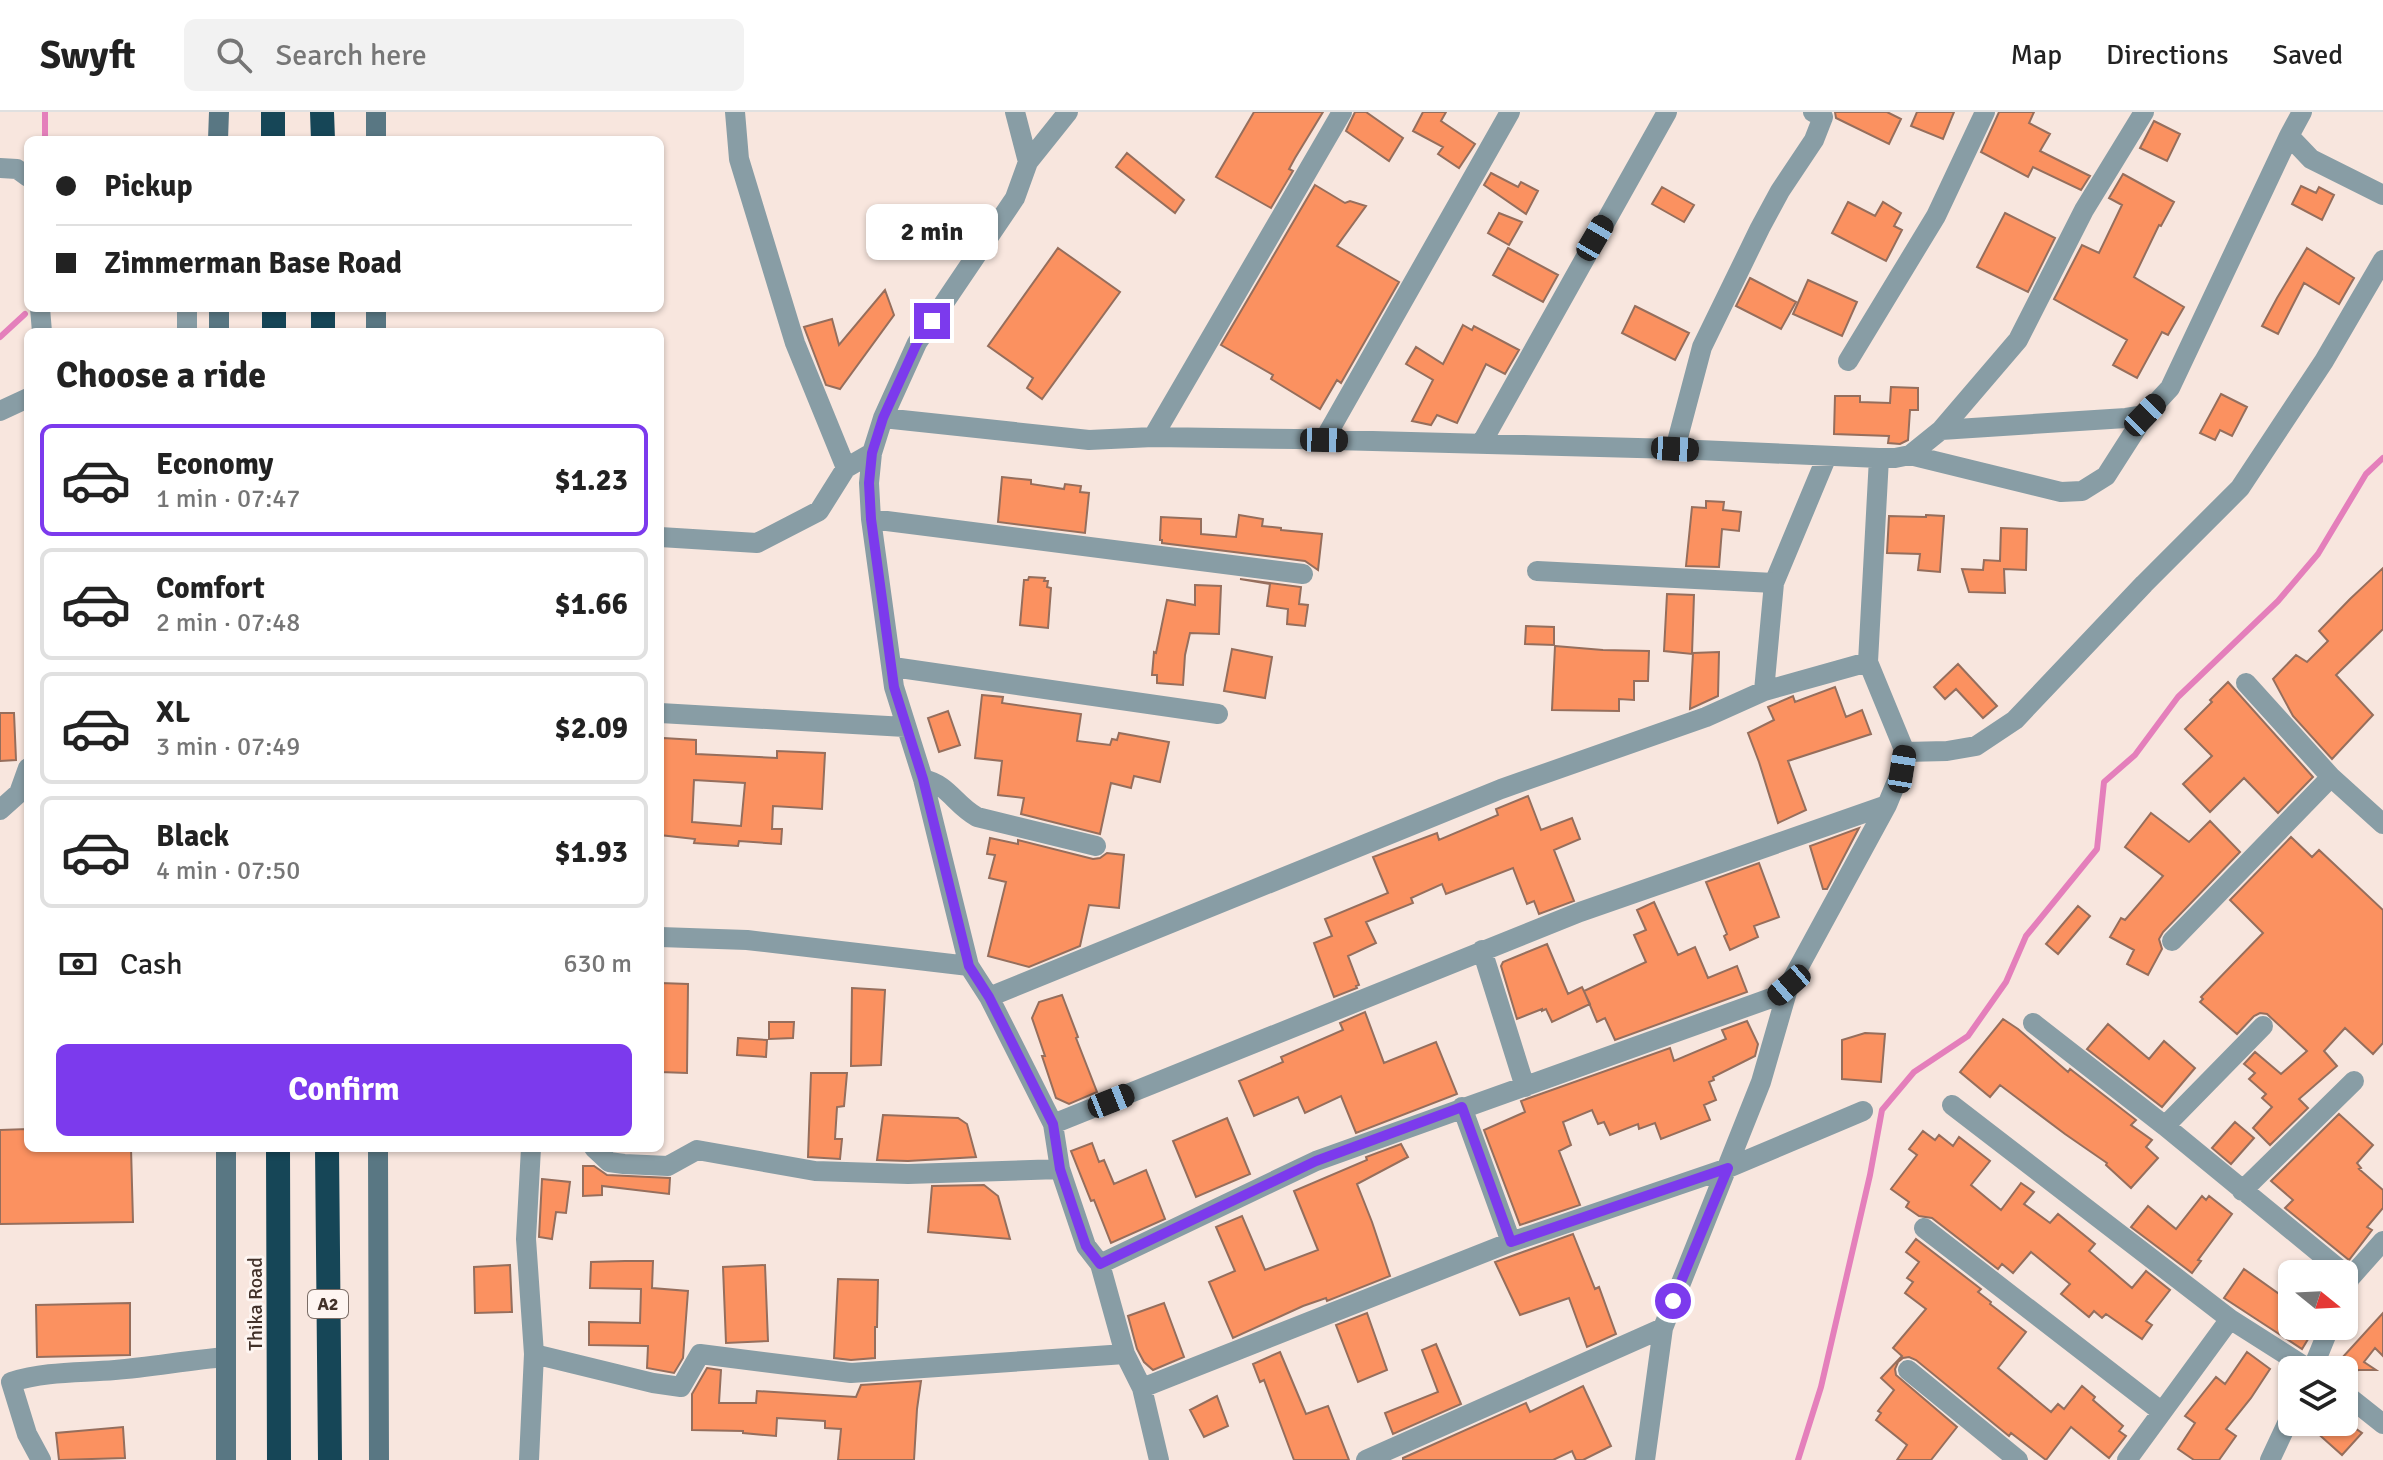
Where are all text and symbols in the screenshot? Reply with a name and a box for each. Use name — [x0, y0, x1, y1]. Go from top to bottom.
search box — [184, 19, 744, 91]
text: Swyft — [40, 32, 136, 79]
icon: search — [212, 33, 256, 77]
text: Search here — [276, 37, 427, 74]
text: Map — [2010, 38, 2062, 72]
text: Directions — [2106, 38, 2228, 72]
text: Saved — [2272, 38, 2343, 72]
text: Pickup — [104, 168, 193, 205]
callout: 2 min — [866, 205, 998, 261]
car — [1573, 211, 1617, 265]
text: 2 min — [901, 216, 963, 248]
text: Zimmerman Base Road — [104, 245, 402, 282]
route end — [914, 303, 950, 339]
text: Choose a ride — [56, 353, 266, 398]
car — [2120, 389, 2170, 441]
car — [1300, 428, 1348, 452]
car — [1650, 436, 1700, 462]
icon: car — [60, 444, 132, 516]
text: Economy — [156, 446, 273, 483]
text: $1.23 — [555, 462, 628, 499]
text: 1 min · 07:47 — [156, 483, 300, 515]
icon: car — [60, 568, 132, 640]
text: Comfort — [156, 570, 265, 607]
text: $1.66 — [555, 586, 628, 623]
text: 2 min · 07:48 — [156, 607, 300, 639]
icon: car — [60, 692, 132, 764]
text: XL — [156, 694, 190, 731]
text: $2.09 — [555, 710, 628, 747]
text: 3 min · 07:49 — [156, 731, 300, 763]
car — [1886, 743, 1918, 795]
icon: car — [60, 816, 132, 888]
text: Black — [156, 818, 229, 855]
text: $1.93 — [555, 834, 628, 871]
text: 4 min · 07:50 — [156, 855, 300, 887]
icon: cash — [56, 942, 100, 986]
text: Cash — [120, 946, 183, 983]
text: 630 m — [563, 948, 632, 980]
car — [1763, 960, 1815, 1010]
button: Confirm — [56, 1044, 632, 1136]
car — [1084, 1081, 1138, 1121]
street label: Thika Road — [243, 1257, 268, 1351]
north arrow — [2278, 1260, 2358, 1340]
map controls — [2278, 1260, 2358, 1436]
route start — [1655, 1283, 1691, 1319]
road number: A2 — [308, 1290, 348, 1318]
button: layers — [2278, 1356, 2358, 1436]

